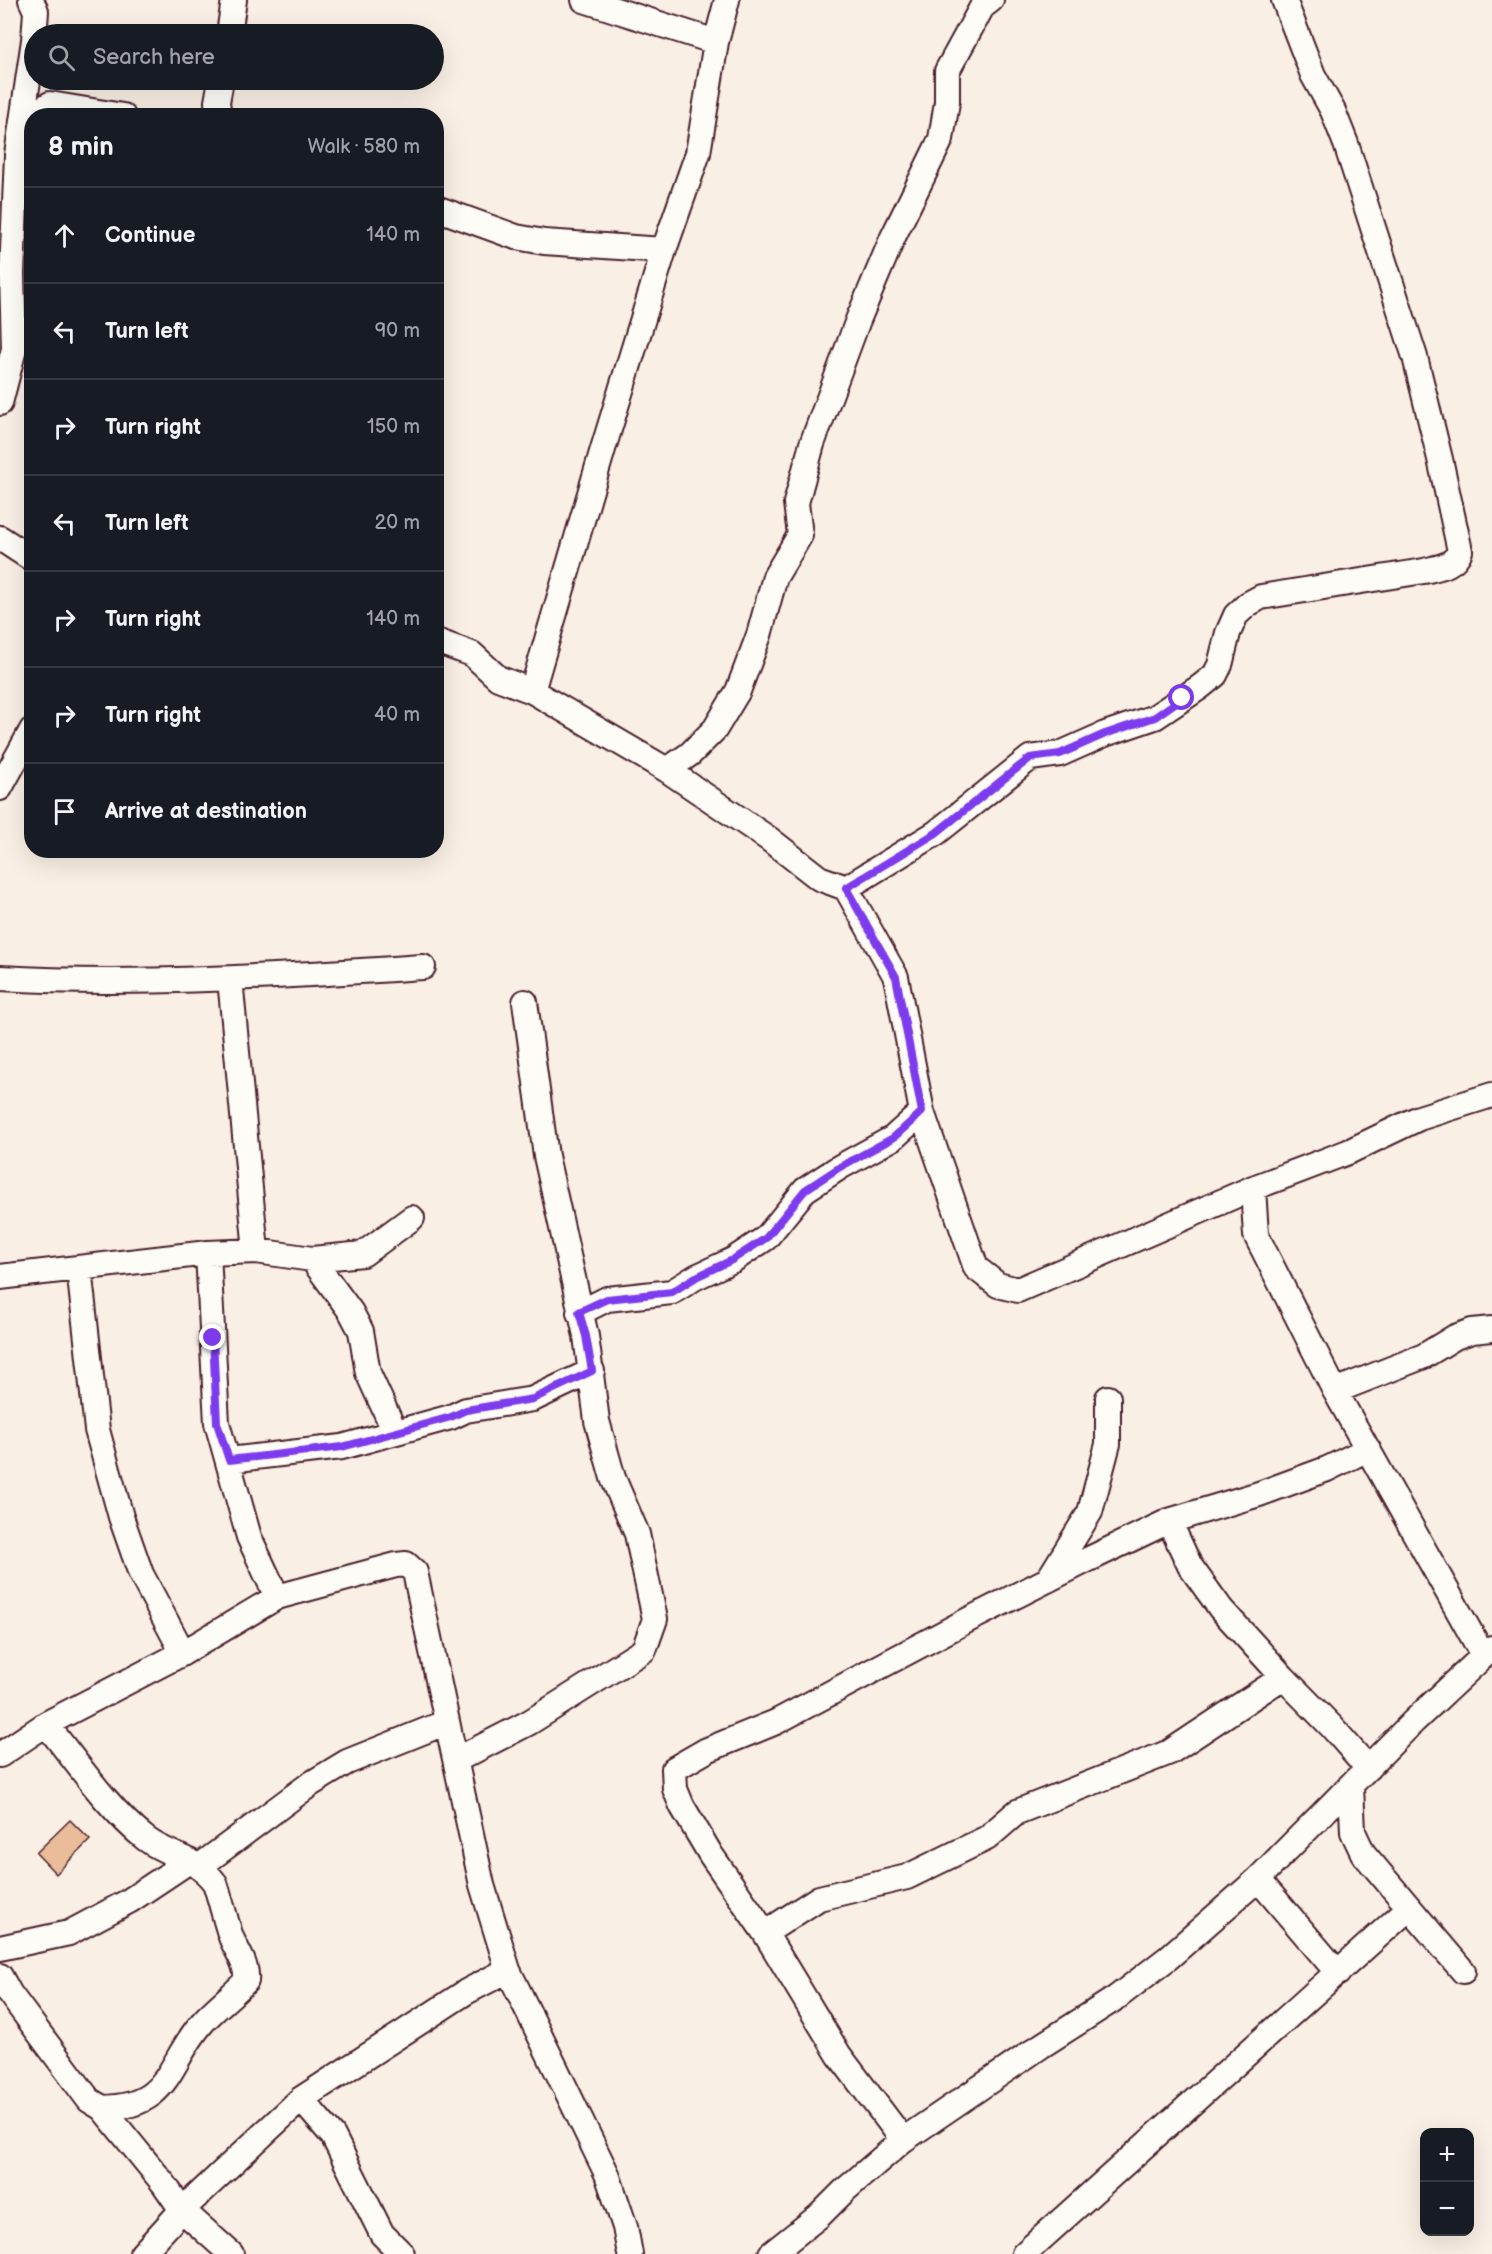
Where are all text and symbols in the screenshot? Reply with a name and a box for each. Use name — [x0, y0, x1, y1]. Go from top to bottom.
search box — [24, 24, 444, 90]
icon: search — [45, 41, 78, 74]
text: Search here — [93, 44, 215, 71]
text: 8 min — [48, 132, 114, 163]
text: Walk · 580 m — [307, 135, 420, 159]
icon: ahead — [48, 219, 81, 252]
text: Continue — [105, 222, 195, 249]
text: 140 m — [366, 223, 420, 247]
icon: left — [48, 315, 81, 348]
text: Turn left — [105, 318, 189, 345]
text: 90 m — [375, 319, 420, 343]
icon: right — [48, 411, 81, 444]
text: Turn right — [105, 414, 201, 441]
text: 150 m — [367, 415, 420, 439]
icon: left — [48, 507, 81, 540]
text: Turn left — [105, 510, 189, 537]
text: 20 m — [375, 511, 420, 535]
icon: right — [48, 603, 81, 636]
text: Turn right — [105, 606, 201, 633]
text: 140 m — [366, 607, 420, 631]
route start — [1168, 684, 1194, 710]
icon: right — [48, 699, 81, 732]
text: Turn right — [105, 702, 201, 729]
text: 40 m — [374, 703, 420, 727]
icon: arrive — [48, 795, 81, 828]
text: Arrive at destination — [105, 798, 307, 825]
route end — [199, 1324, 225, 1350]
map controls — [1420, 2128, 1474, 2236]
button: + — [1420, 2128, 1474, 2182]
button: − — [1420, 2182, 1474, 2236]

